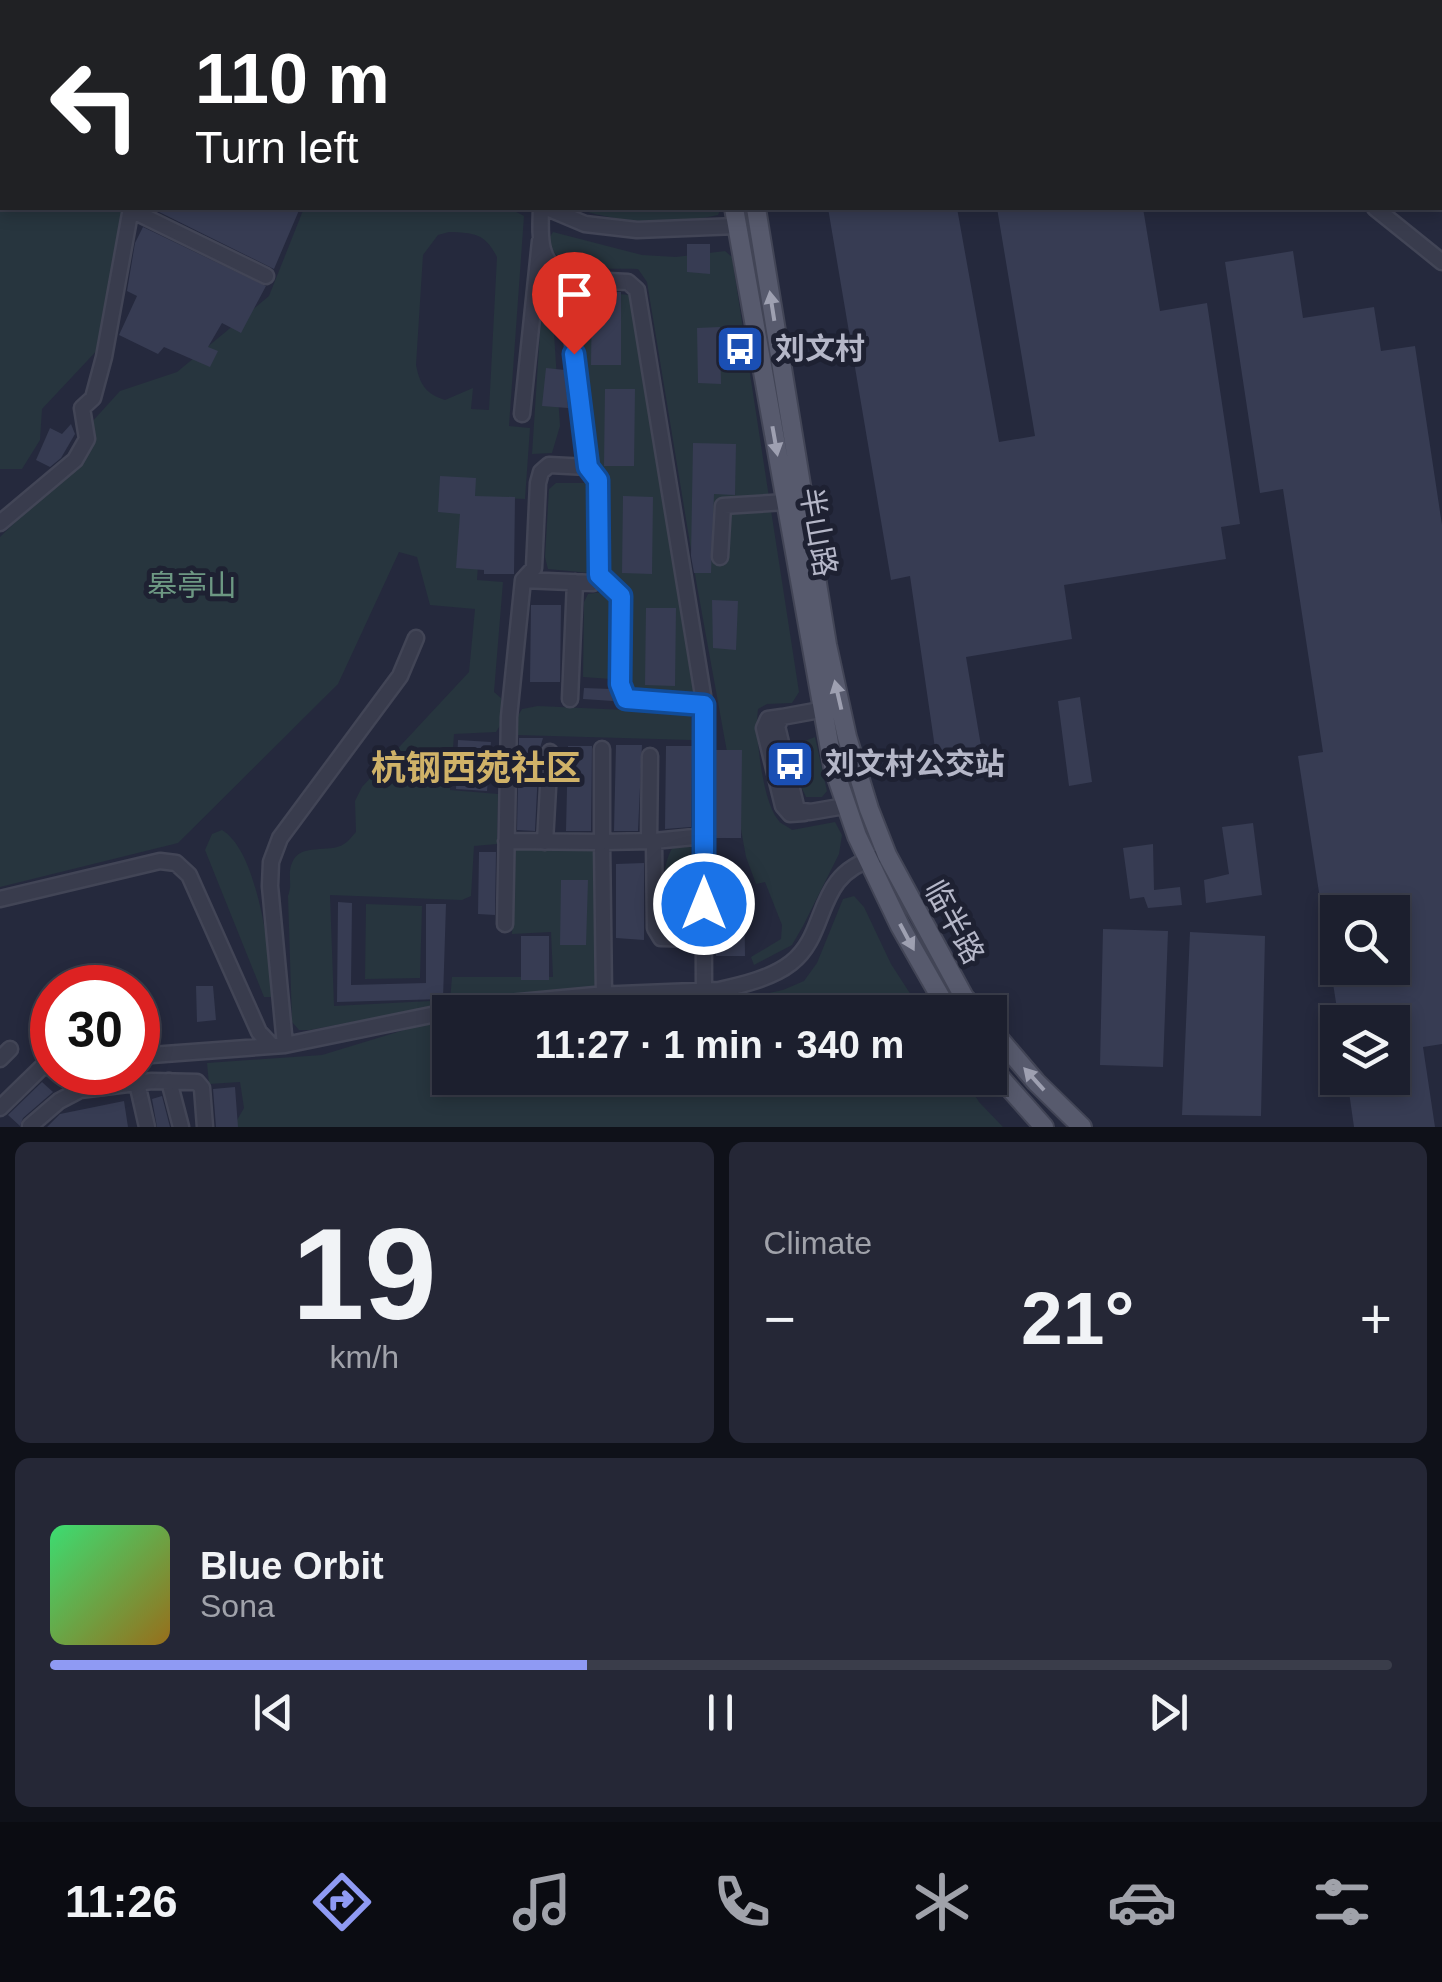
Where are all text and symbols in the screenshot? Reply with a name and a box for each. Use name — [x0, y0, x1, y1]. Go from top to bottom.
icon: left — [30, 40, 160, 170]
text: 110 m — [195, 40, 390, 118]
text: Turn left — [195, 122, 358, 173]
pin — [532, 252, 617, 355]
icon: arrive — [547, 267, 602, 322]
one-way arrow — [764, 289, 779, 321]
bus stop icon: 刘文村 — [714, 323, 766, 375]
place label: 刘文村 — [775, 332, 865, 365]
one-way arrow — [767, 426, 783, 457]
street label: 半山路 — [794, 485, 843, 579]
park label: 皋亭山 — [147, 569, 237, 602]
one-way arrow — [830, 679, 845, 710]
bus stop icon: 刘文村公交站 — [764, 738, 816, 790]
place label: 刘文村公交站 — [825, 747, 1005, 780]
district label: 杭钢西苑社区 — [371, 748, 581, 787]
position arrow — [652, 852, 756, 956]
street label: 临半路 — [918, 874, 991, 969]
map controls — [1320, 895, 1410, 1095]
button: search — [1320, 895, 1410, 985]
one-way arrow — [898, 923, 915, 952]
speed limit sign: 30 — [30, 965, 160, 1095]
button: layers — [1320, 1005, 1410, 1095]
text: 11:27 · 1 min · 340 m — [535, 1024, 904, 1066]
one-way arrow — [1023, 1067, 1046, 1091]
text: 19 — [292, 1201, 437, 1347]
text: Climate — [764, 1225, 872, 1261]
text: 21° — [1021, 1276, 1134, 1360]
text: − — [764, 1288, 796, 1350]
text: + — [1360, 1288, 1392, 1350]
text: km/h — [330, 1339, 399, 1375]
text: Blue Orbit — [200, 1545, 384, 1587]
text: Sona — [200, 1588, 275, 1624]
icon: previous — [246, 1685, 301, 1740]
icon: pause — [693, 1685, 748, 1740]
icon: next — [1141, 1685, 1196, 1740]
icon: directions — [307, 1867, 377, 1937]
icon: music — [507, 1867, 577, 1937]
icon: phone — [707, 1867, 777, 1937]
icon: climate — [907, 1867, 977, 1937]
icon: car — [1107, 1867, 1177, 1937]
icon: filters — [1307, 1867, 1377, 1937]
text: 11:26 — [65, 1876, 178, 1927]

